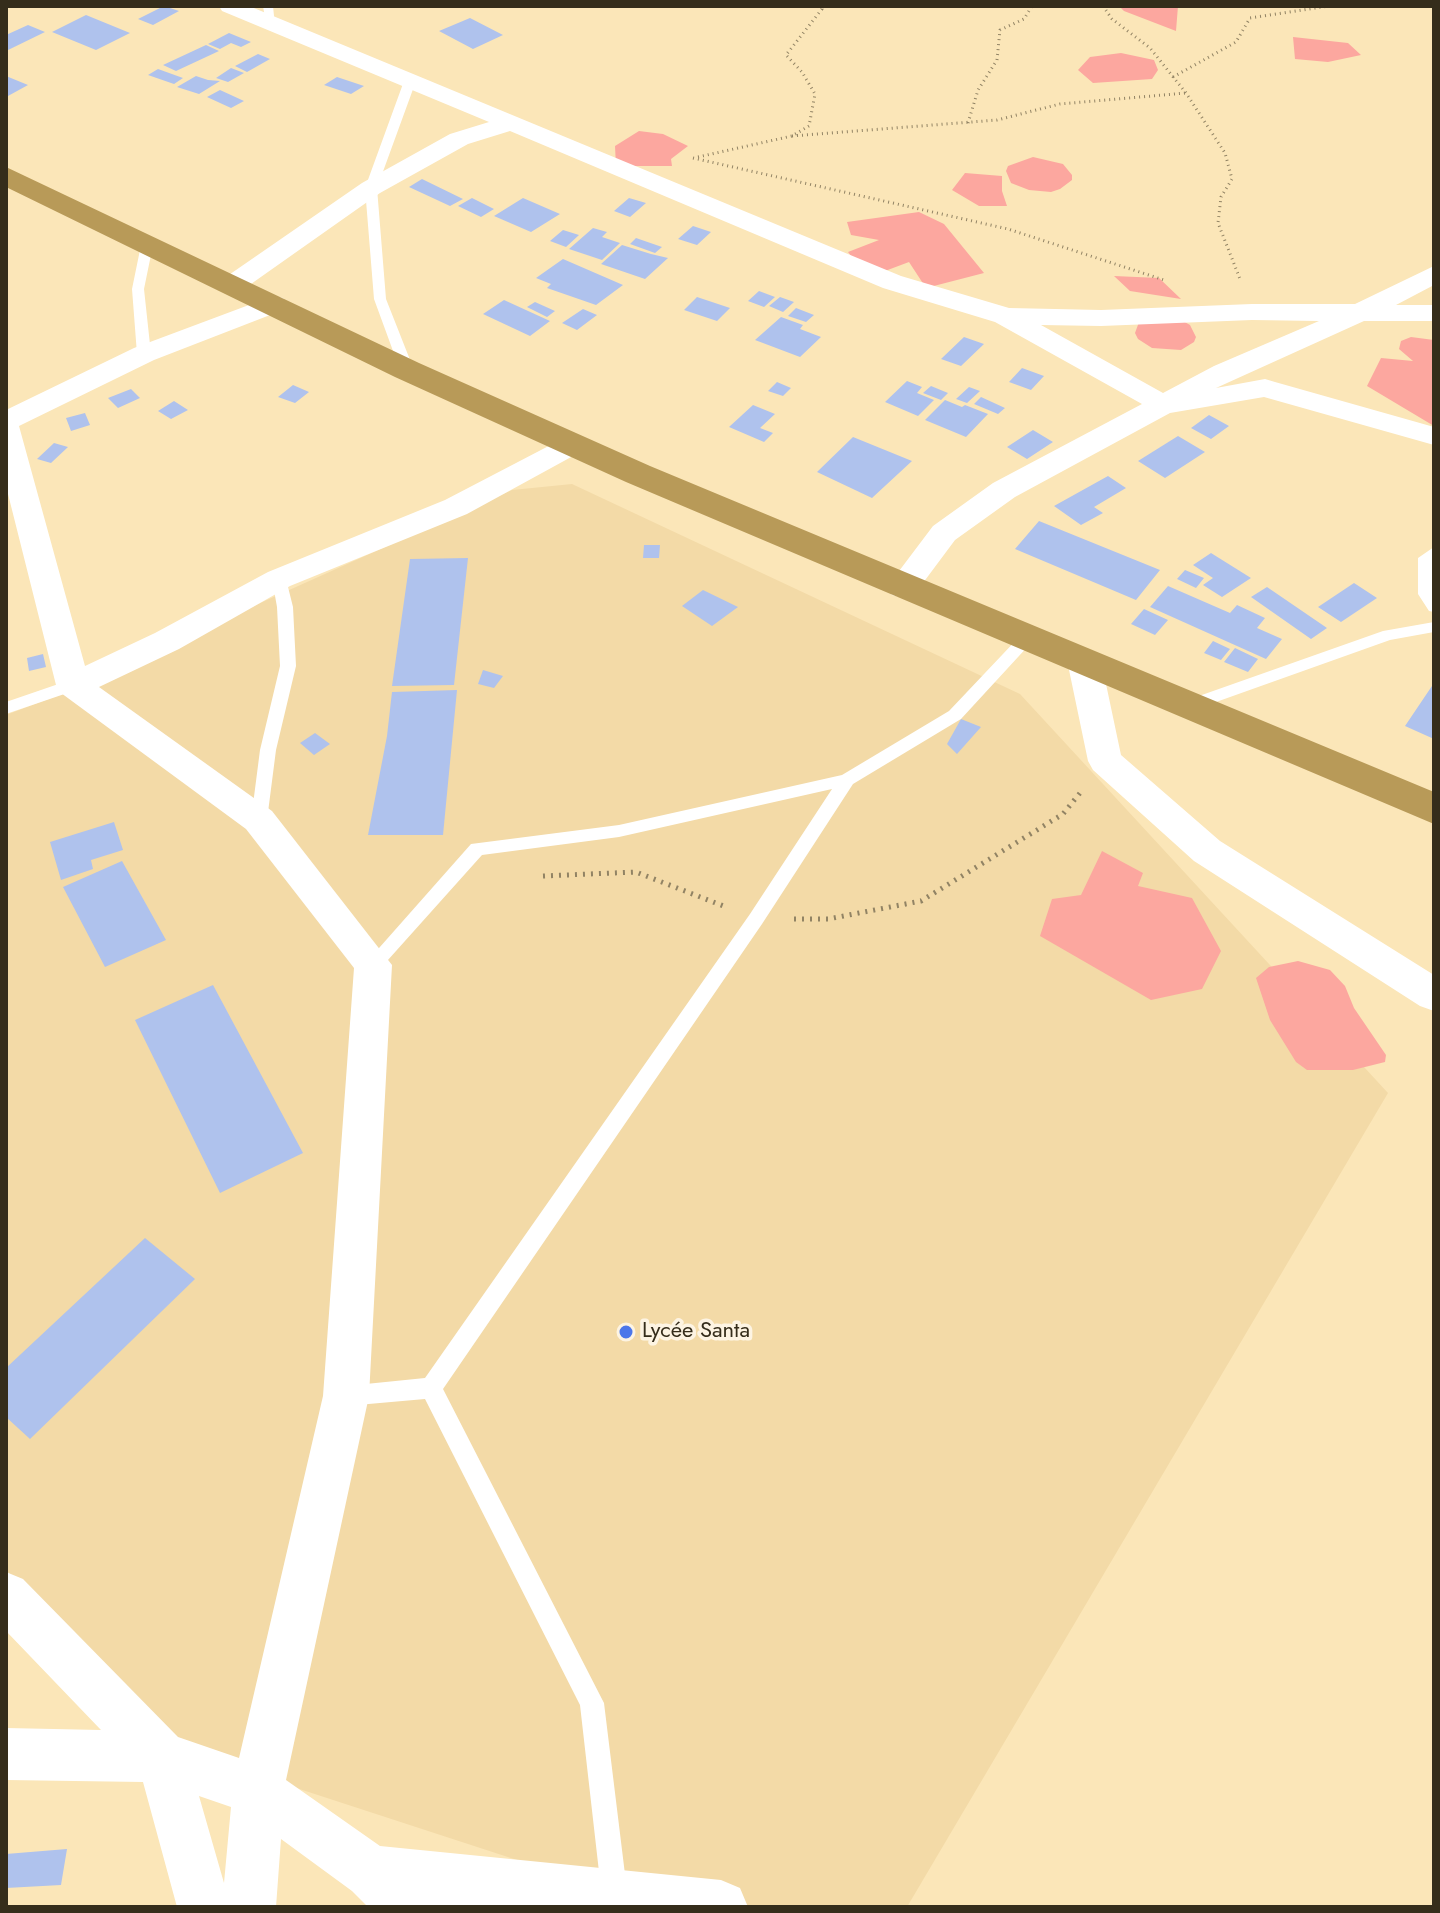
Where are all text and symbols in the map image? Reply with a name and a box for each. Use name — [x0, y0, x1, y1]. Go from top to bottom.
place label: Lycée Santa — [642, 1319, 750, 1345]
marker: Lycée Santa — [617, 1323, 635, 1341]

